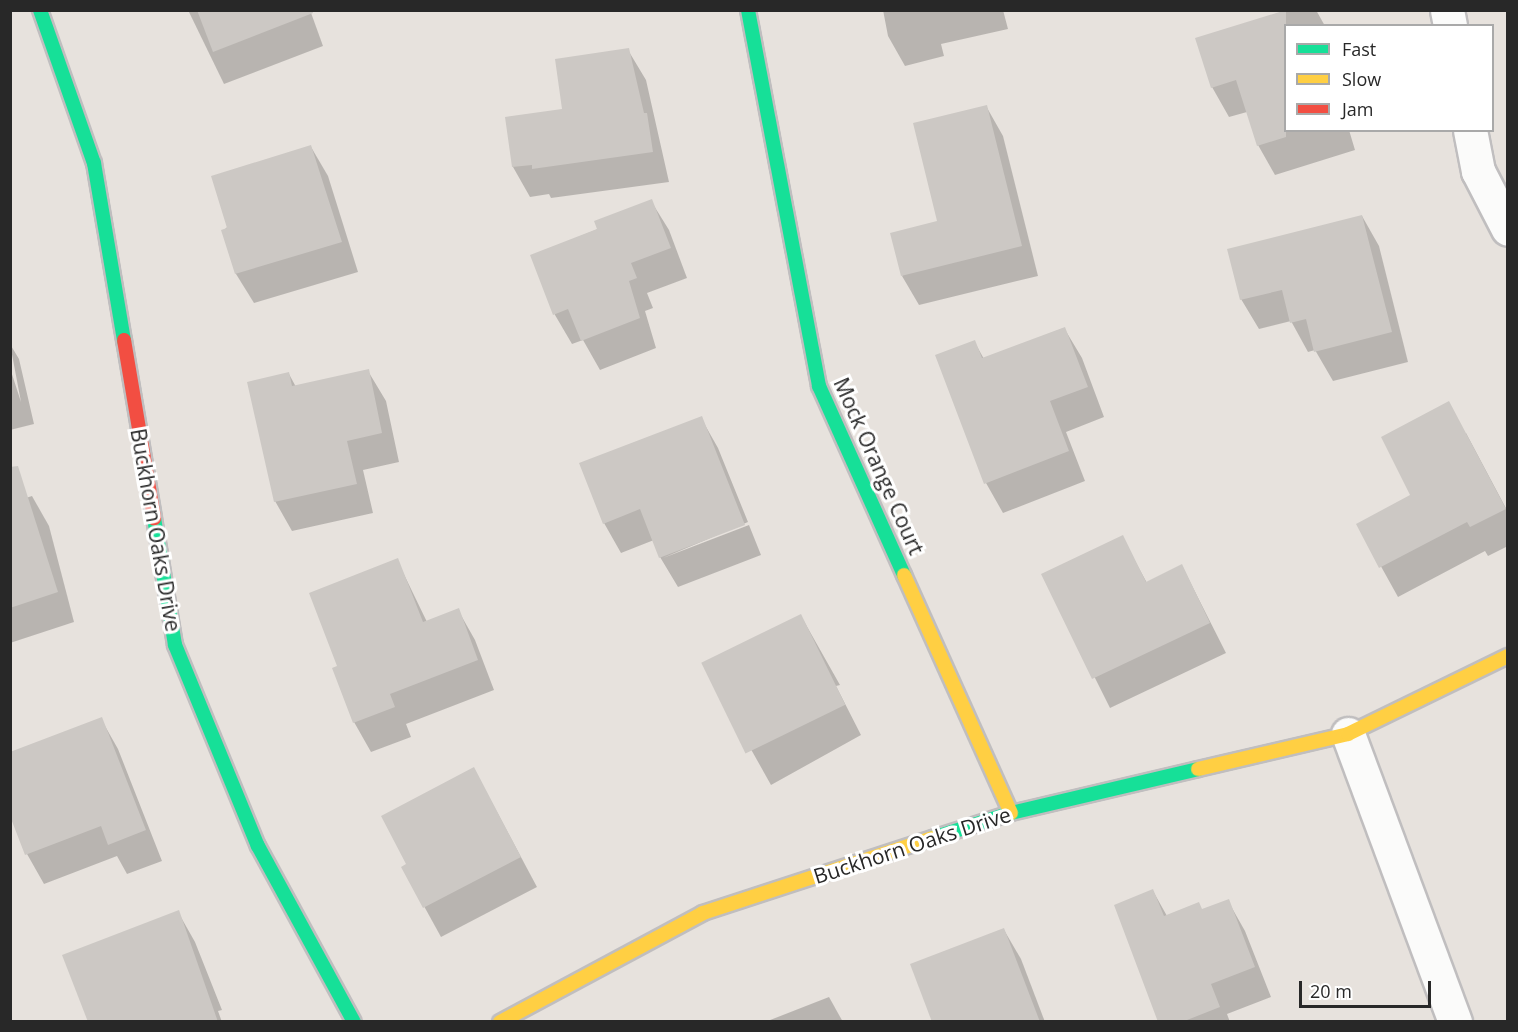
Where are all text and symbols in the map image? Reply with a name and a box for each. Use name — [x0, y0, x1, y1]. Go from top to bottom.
legend — [1284, 24, 1494, 132]
text: Fast — [1342, 37, 1376, 61]
text: Slow — [1342, 67, 1381, 91]
text: Jam — [1342, 97, 1374, 121]
street label: Mock Orange Court — [829, 374, 929, 558]
street label: Buckhorn Oaks Drive — [126, 426, 186, 634]
street label: Buckhorn Oaks Drive — [810, 801, 1014, 889]
scale bar — [1302, 969, 1434, 1007]
text: 20 m — [1310, 979, 1352, 1003]

